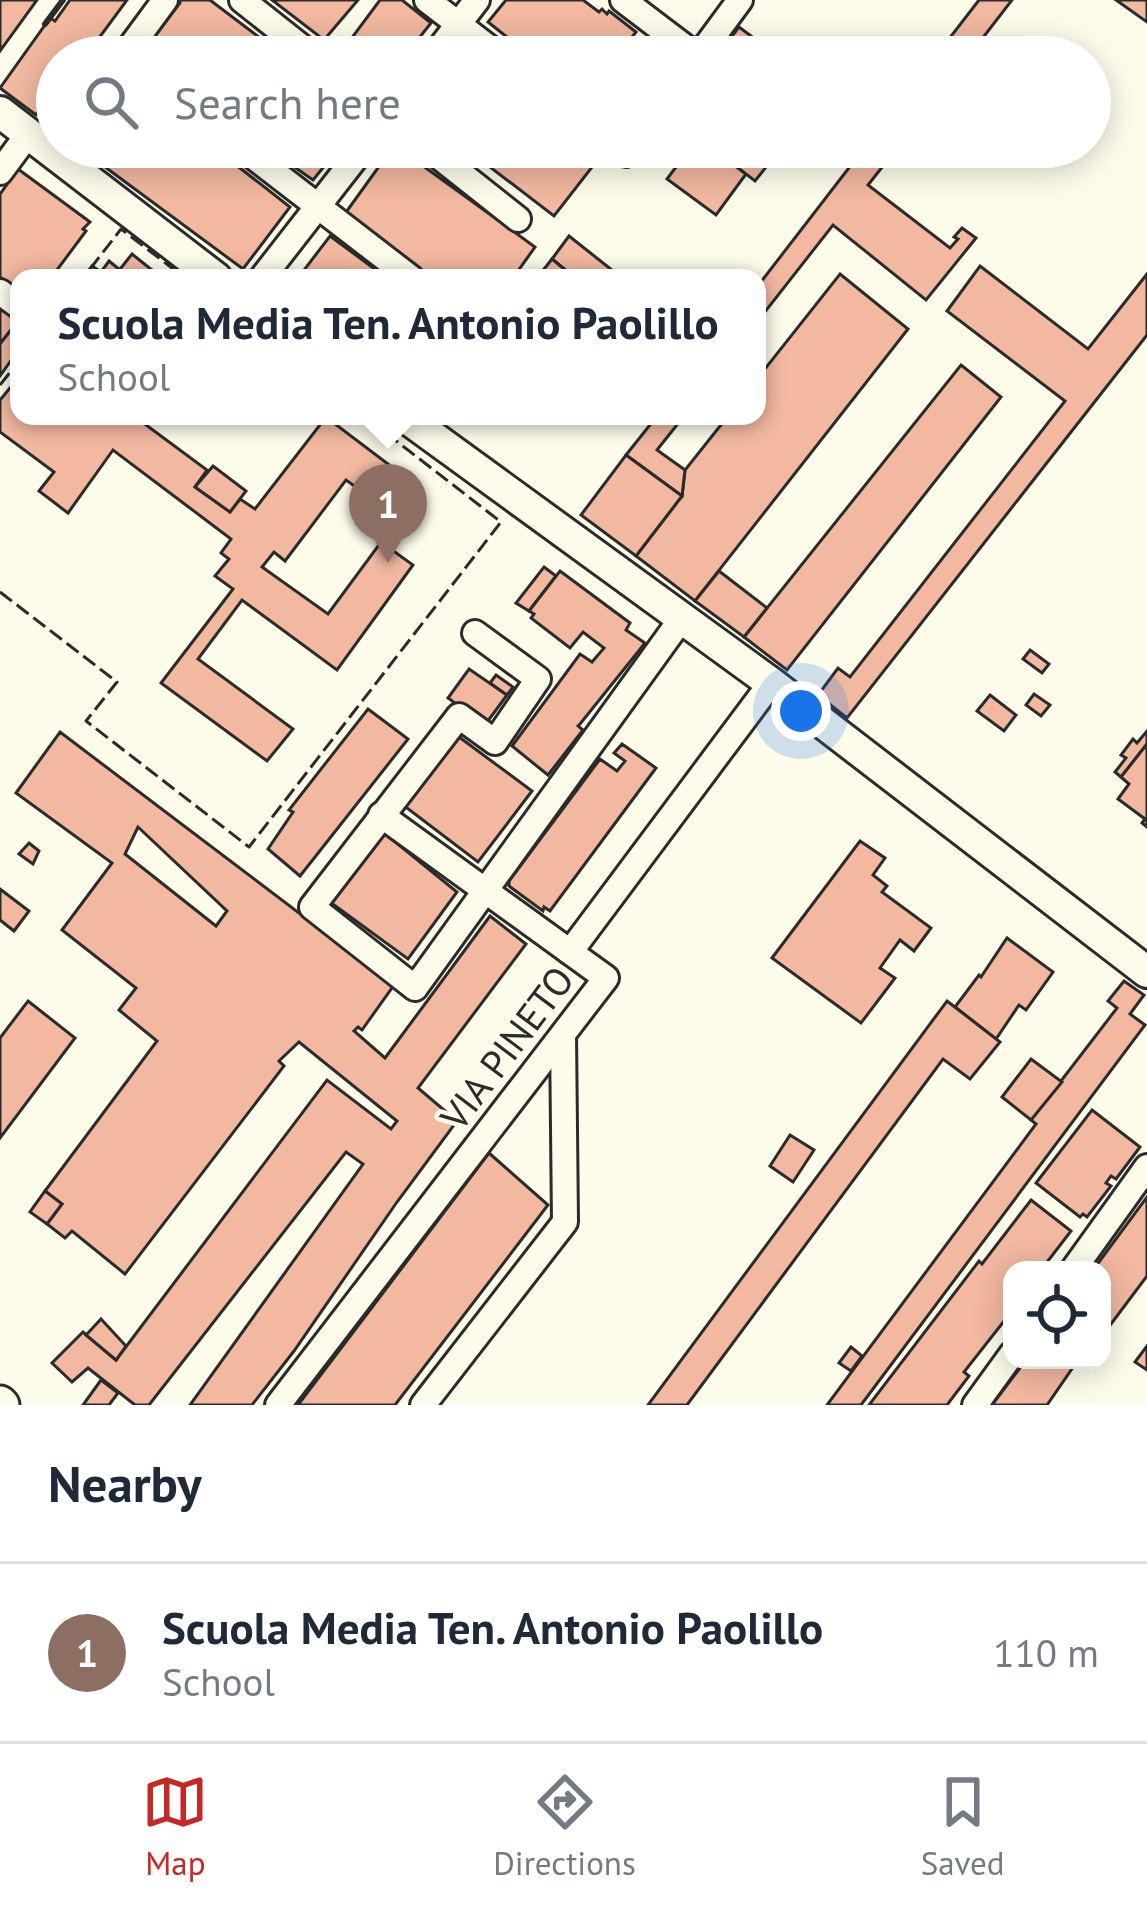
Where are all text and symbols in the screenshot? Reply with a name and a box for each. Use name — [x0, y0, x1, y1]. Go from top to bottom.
search box — [36, 36, 1111, 168]
icon: search — [78, 69, 144, 135]
text: Search here — [174, 73, 401, 131]
popup — [10, 269, 766, 425]
text: Scuola Media Ten. Antonio Paolillo — [57, 293, 719, 351]
text: School — [57, 351, 170, 402]
pin: 1 — [349, 464, 427, 563]
your location — [771, 681, 831, 741]
street label: VIA PINETO — [428, 956, 585, 1140]
map controls — [1003, 1261, 1111, 1369]
button: locate — [1003, 1261, 1111, 1369]
text: Nearby — [48, 1450, 202, 1516]
text: Scuola Media Ten. Antonio Paolillo — [162, 1598, 823, 1656]
text: 1 — [76, 1627, 98, 1678]
text: 110 m — [993, 1627, 1099, 1678]
text: School — [162, 1656, 275, 1707]
tab: Map — [142, 1769, 208, 1884]
tab: Directions — [493, 1769, 636, 1884]
tab: Saved — [921, 1769, 1005, 1884]

